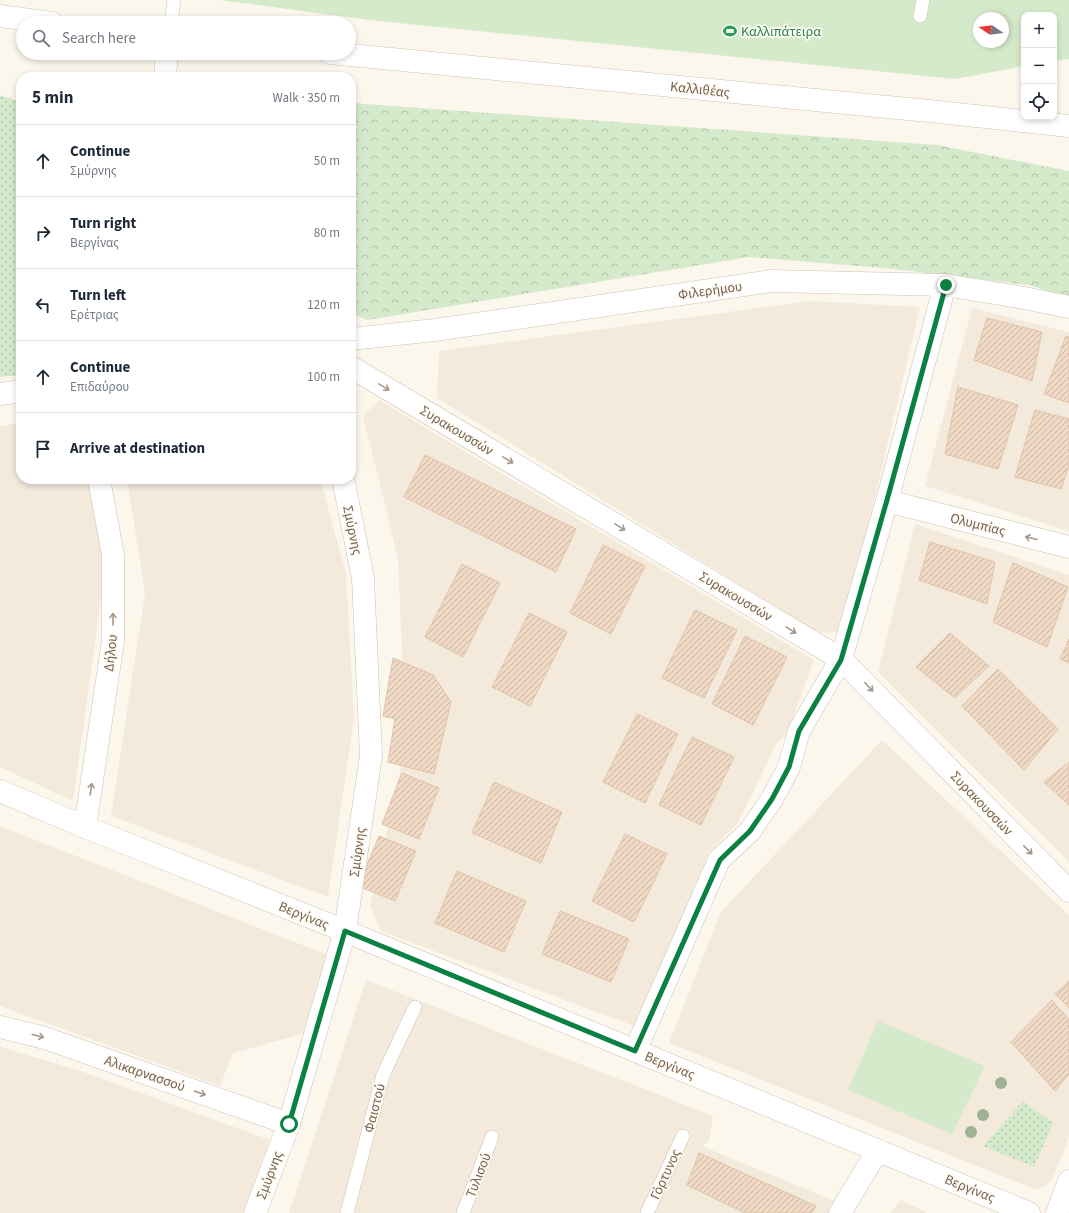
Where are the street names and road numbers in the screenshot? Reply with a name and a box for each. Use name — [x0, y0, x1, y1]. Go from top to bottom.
street label: Καλλιθέας — [669, 77, 731, 103]
street label: Φιλερήμου — [677, 277, 743, 305]
street label: Συρακουσσών — [416, 401, 497, 461]
street label: Σμύρνης — [337, 504, 367, 557]
street label: Ολυμπίας — [948, 508, 1007, 541]
street label: Συρακουσσών — [695, 567, 776, 627]
street label: Δήλου — [99, 634, 123, 673]
street label: Συρακουσσών — [945, 767, 1017, 841]
street label: Σμύρνης — [345, 826, 371, 878]
street label: Βεργίνας — [275, 897, 332, 935]
street label: Βεργίνας — [641, 1047, 698, 1085]
street label: Αλικαρνασσού — [102, 1051, 188, 1097]
street label: Φαιστού — [359, 1082, 391, 1135]
street label: Γόρτυνος — [645, 1146, 686, 1203]
street label: Σμύρνης — [252, 1148, 288, 1202]
street label: Τυλισού — [461, 1150, 497, 1201]
street label: Βεργίνας — [941, 1170, 998, 1208]

